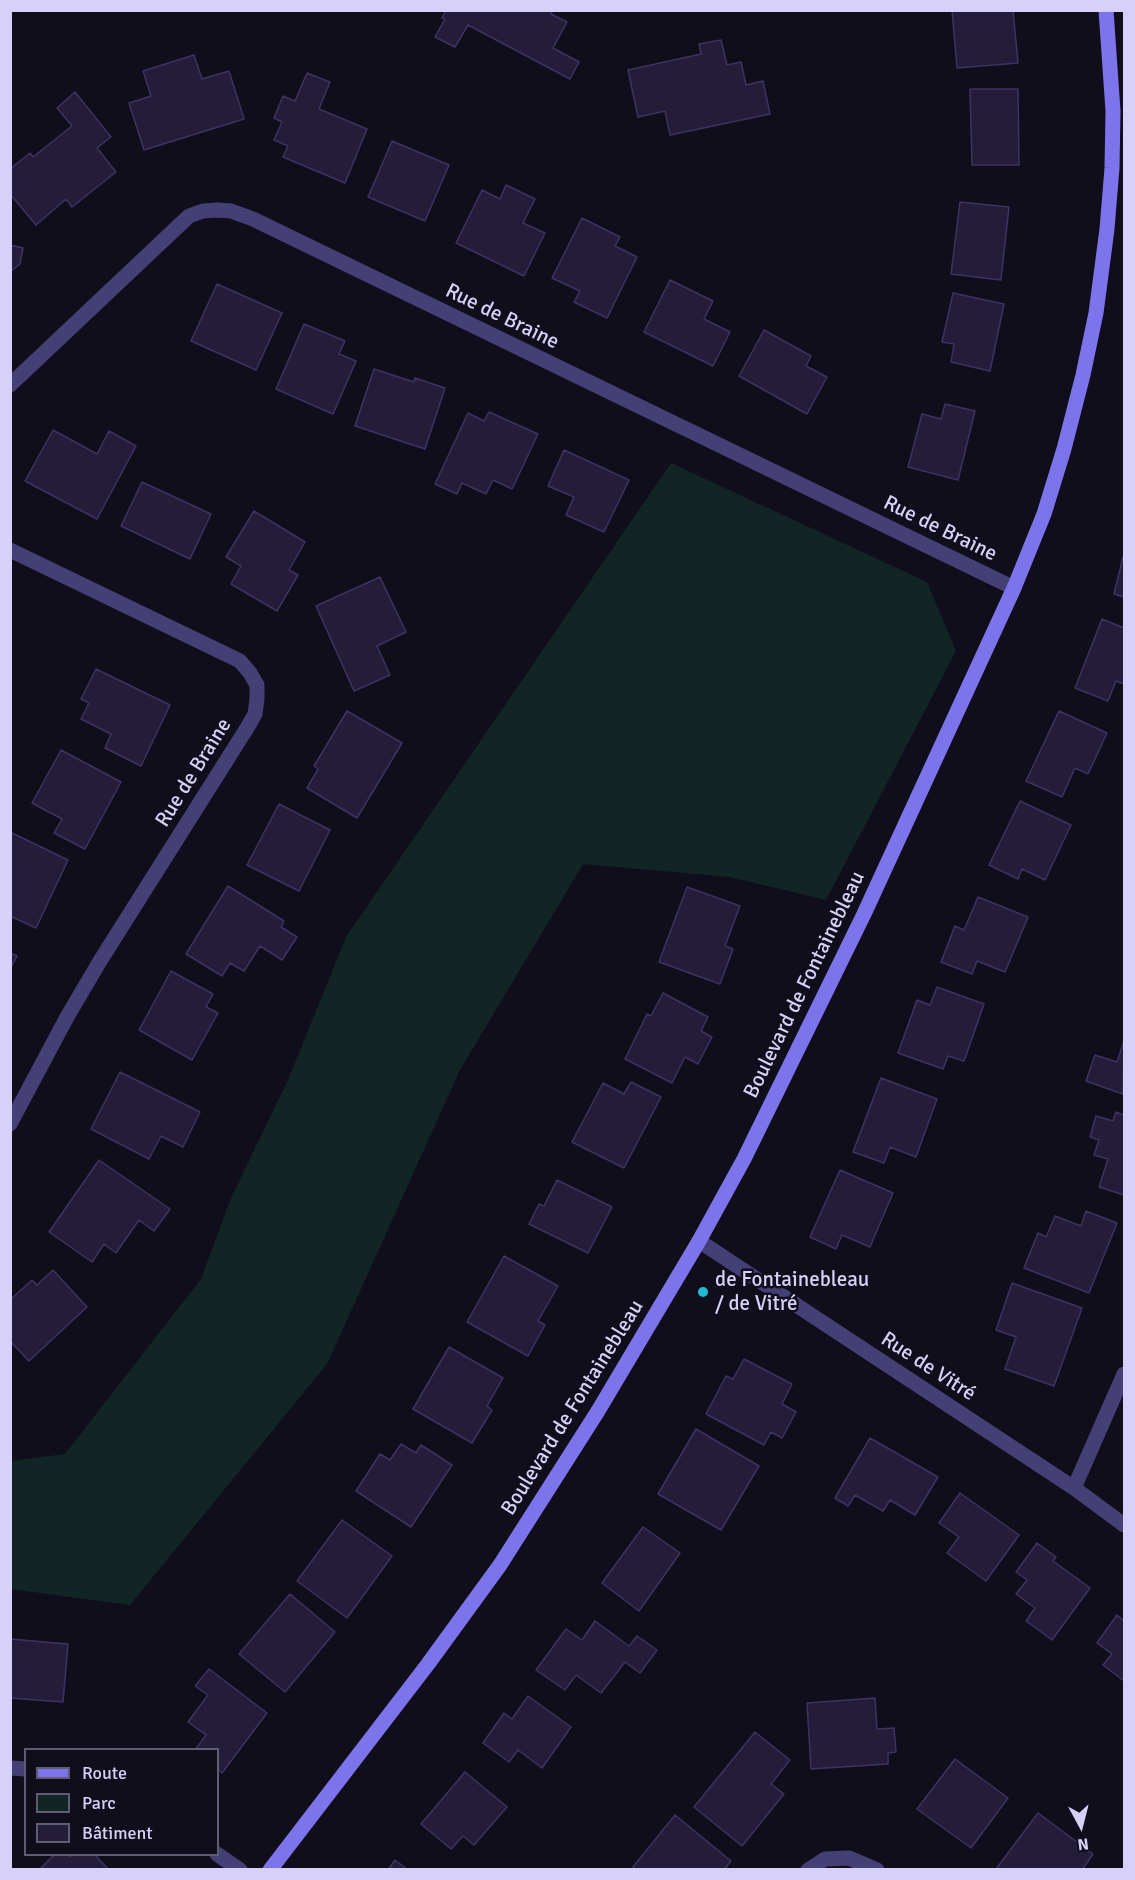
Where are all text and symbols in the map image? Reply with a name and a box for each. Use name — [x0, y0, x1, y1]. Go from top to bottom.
street label: Rue de Braine — [441, 279, 563, 355]
street label: Rue de Braine — [879, 491, 1001, 567]
street label: Rue de Braine — [151, 714, 237, 832]
street label: Boulevard de Fontainebleau — [739, 868, 871, 1102]
place label: de Fontainebleau / de Vitré — [715, 1267, 869, 1317]
marker: de Fontainebleau / de Vitré — [696, 1285, 710, 1299]
street label: Boulevard de Fontainebleau — [496, 1296, 650, 1520]
street label: Rue de Vitré — [876, 1327, 980, 1407]
legend — [24, 1748, 219, 1856]
text: Route — [82, 1762, 127, 1784]
text: Parc — [82, 1792, 116, 1814]
north arrow — [1051, 1796, 1111, 1856]
text: Bâtiment — [82, 1822, 153, 1844]
text: N — [1076, 1833, 1090, 1854]

